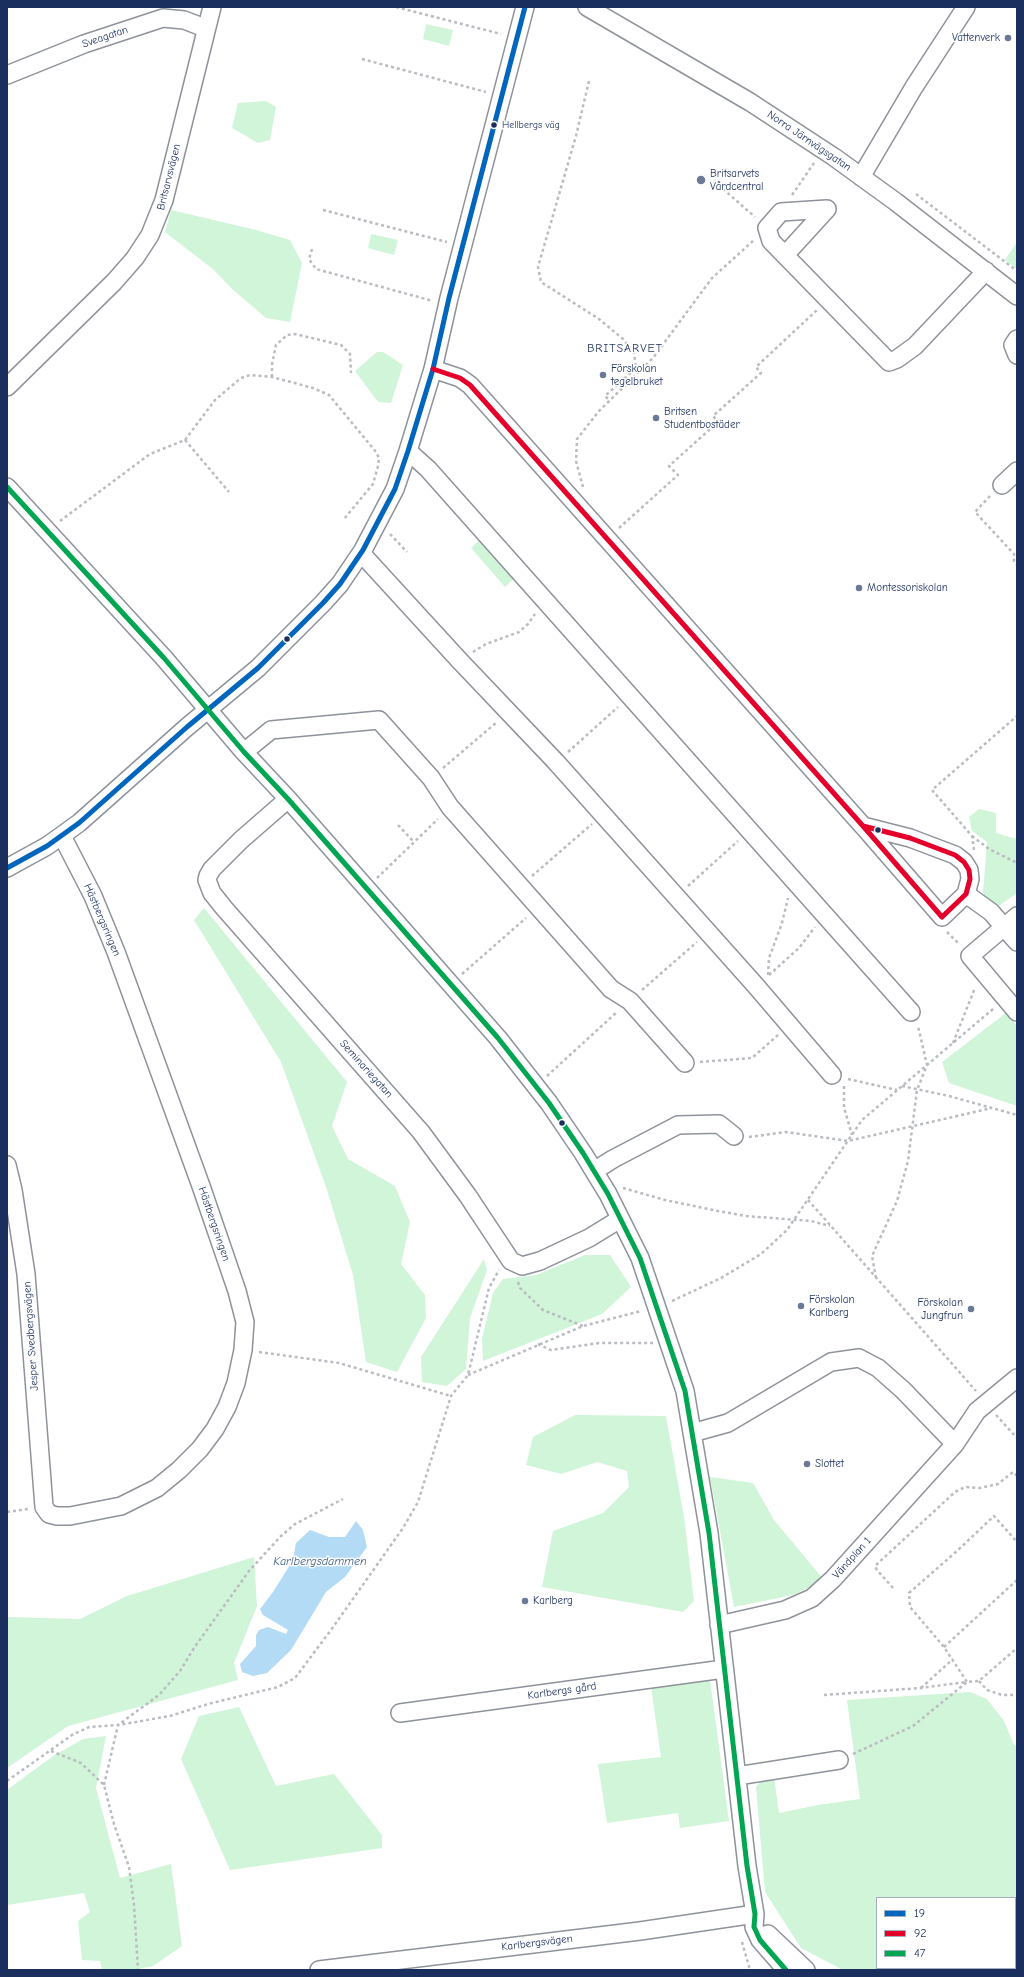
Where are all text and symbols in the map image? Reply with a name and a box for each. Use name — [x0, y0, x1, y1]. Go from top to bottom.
street label: Sveagatan — [80, 23, 130, 51]
place label: Vattenverk — [952, 31, 1000, 45]
marker: Vattenverk — [1003, 33, 1013, 43]
street label: Norra Järnvägsgatan — [764, 108, 854, 174]
place label: Hellbergs väg — [502, 119, 560, 131]
marker: Hellbergs väg — [489, 120, 499, 130]
street label: Britsarvsvägen — [154, 142, 184, 212]
place label: Britsarvets Vårdcentral — [710, 167, 764, 193]
marker: Britsarvets Vårdcentral — [695, 174, 707, 186]
district label: BRITSARVET — [587, 342, 663, 356]
place label: Förskolan tegelbruket — [611, 362, 663, 388]
marker: Förskolan tegelbruket — [598, 370, 608, 380]
place label: Britsen Studentbostäder — [664, 405, 740, 431]
marker: Britsen Studentbostäder — [651, 413, 661, 423]
place label: Montessoriskolan — [867, 581, 948, 595]
marker: Montessoriskolan — [854, 583, 864, 593]
unlabelled marker — [282, 634, 292, 644]
unlabelled marker — [873, 825, 883, 835]
street label: Hästbergsringen — [81, 882, 123, 958]
street label: Seminariegatan — [337, 1037, 395, 1101]
unlabelled marker — [557, 1118, 567, 1128]
street label: Hästbergsringen — [195, 1185, 233, 1263]
street label: Jesper Svedbergsvägen — [21, 1281, 41, 1391]
place label: Förskolan Karlberg — [809, 1293, 855, 1319]
place label: Förskolan Jungfrun — [917, 1296, 963, 1322]
marker: Förskolan Karlberg — [796, 1301, 806, 1311]
marker: Förskolan Jungfrun — [966, 1304, 976, 1314]
place label: Slottet — [815, 1457, 844, 1471]
marker: Slottet — [802, 1459, 812, 1469]
street label: Vändplan 1 — [830, 1534, 874, 1582]
water label: Karlbergsdammen — [273, 1555, 367, 1569]
place label: Karlberg — [533, 1594, 573, 1608]
marker: Karlberg — [520, 1596, 530, 1606]
street label: Karlbergs gård — [527, 1680, 597, 1702]
legend — [876, 1897, 1016, 1969]
text: 19 — [914, 1906, 925, 1920]
text: 92 — [914, 1926, 927, 1940]
street label: Karlbergsvägen — [500, 1932, 574, 1954]
text: 47 — [914, 1946, 925, 1960]

